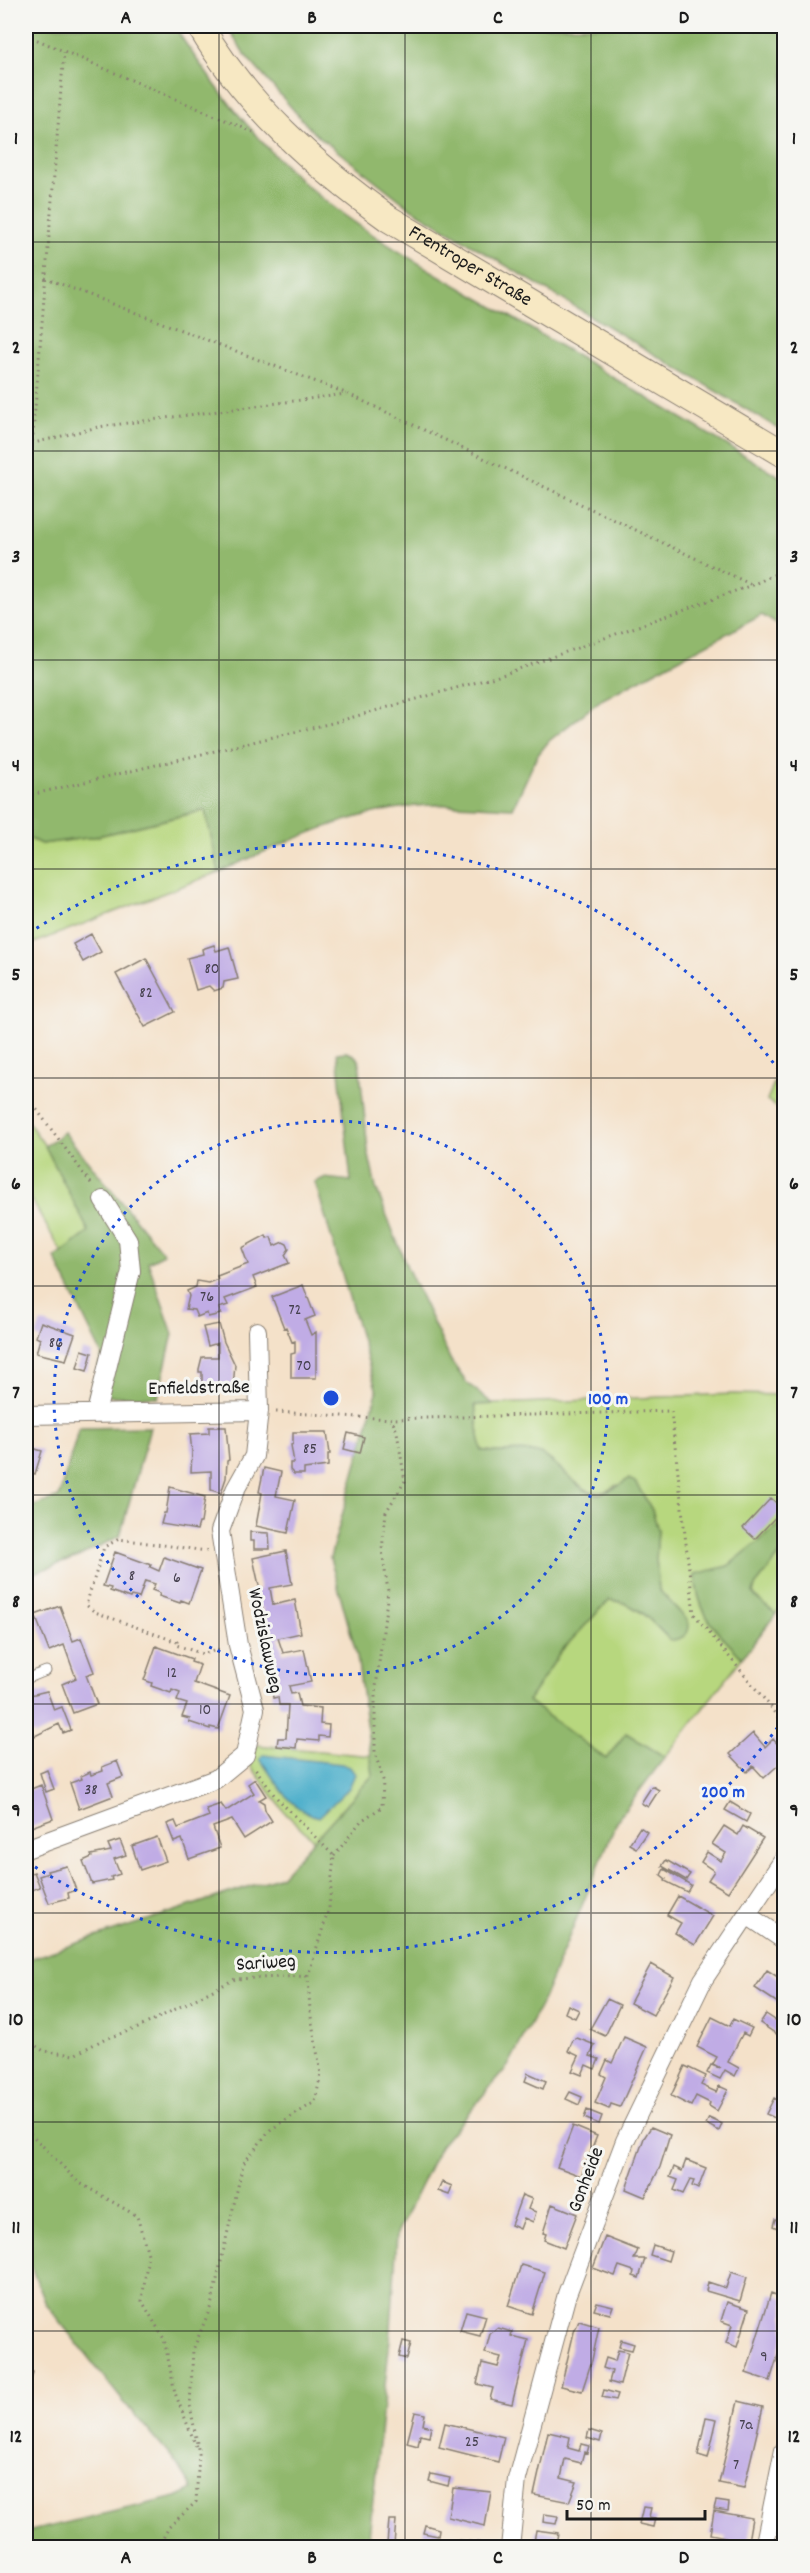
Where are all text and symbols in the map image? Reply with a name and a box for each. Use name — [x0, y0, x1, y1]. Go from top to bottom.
text: A — [121, 5, 132, 33]
text: B — [307, 5, 317, 33]
text: C — [493, 5, 503, 33]
text: D — [679, 5, 690, 33]
text: 1 — [14, 126, 18, 154]
text: 1 — [792, 126, 796, 154]
street label: Frentroper Straße — [403, 219, 537, 315]
text: 2 — [12, 335, 20, 363]
text: 2 — [790, 335, 798, 363]
text: 3 — [12, 544, 20, 572]
text: 3 — [790, 544, 798, 572]
text: 4 — [12, 753, 20, 781]
text: 4 — [790, 753, 798, 781]
house number: 80 — [204, 958, 220, 981]
text: 5 — [11, 962, 21, 990]
text: 5 — [789, 962, 799, 990]
house number: 82 — [139, 982, 153, 1005]
text: 6 — [11, 1171, 21, 1199]
text: 6 — [789, 1171, 799, 1199]
house number: 76 — [200, 1286, 214, 1309]
house number: 72 — [288, 1299, 302, 1322]
house number: 86 — [49, 1332, 63, 1355]
house number: 70 — [297, 1355, 311, 1378]
street label: Enfieldstraße — [148, 1374, 250, 1404]
text: 7 — [12, 1380, 20, 1408]
text: 7 — [790, 1380, 798, 1408]
centre of rings — [321, 1388, 341, 1408]
text: 100 m — [588, 1388, 628, 1413]
house number: 85 — [303, 1438, 317, 1461]
house number: 8 — [129, 1565, 135, 1588]
house number: 6 — [173, 1567, 181, 1590]
street label: Wodzislawweg — [239, 1586, 289, 1696]
text: 8 — [12, 1589, 20, 1617]
text: 8 — [790, 1589, 798, 1617]
house number: 12 — [167, 1662, 177, 1685]
house number: 10 — [199, 1699, 211, 1722]
house number: 38 — [84, 1779, 98, 1802]
text: 200 m — [701, 1781, 745, 1806]
text: 9 — [11, 1798, 21, 1826]
text: 9 — [789, 1798, 799, 1826]
street label: Sariweg — [235, 1948, 297, 1980]
text: 10 — [8, 2007, 24, 2035]
text: 10 — [786, 2007, 802, 2035]
street label: Gonheide — [562, 2143, 612, 2217]
text: 11 — [12, 2215, 20, 2243]
text: 11 — [790, 2215, 798, 2243]
house number: 9 — [760, 2346, 768, 2369]
house number: 7a — [739, 2414, 753, 2437]
text: 12 — [9, 2424, 23, 2452]
text: 12 — [787, 2424, 801, 2452]
house number: 25 — [465, 2431, 479, 2454]
house number: 7 — [733, 2454, 739, 2477]
scale bar — [567, 2483, 705, 2521]
text: 50 m — [576, 2494, 611, 2519]
text: A — [121, 2545, 132, 2573]
text: B — [307, 2545, 317, 2573]
text: C — [493, 2545, 503, 2573]
text: D — [679, 2545, 690, 2573]

